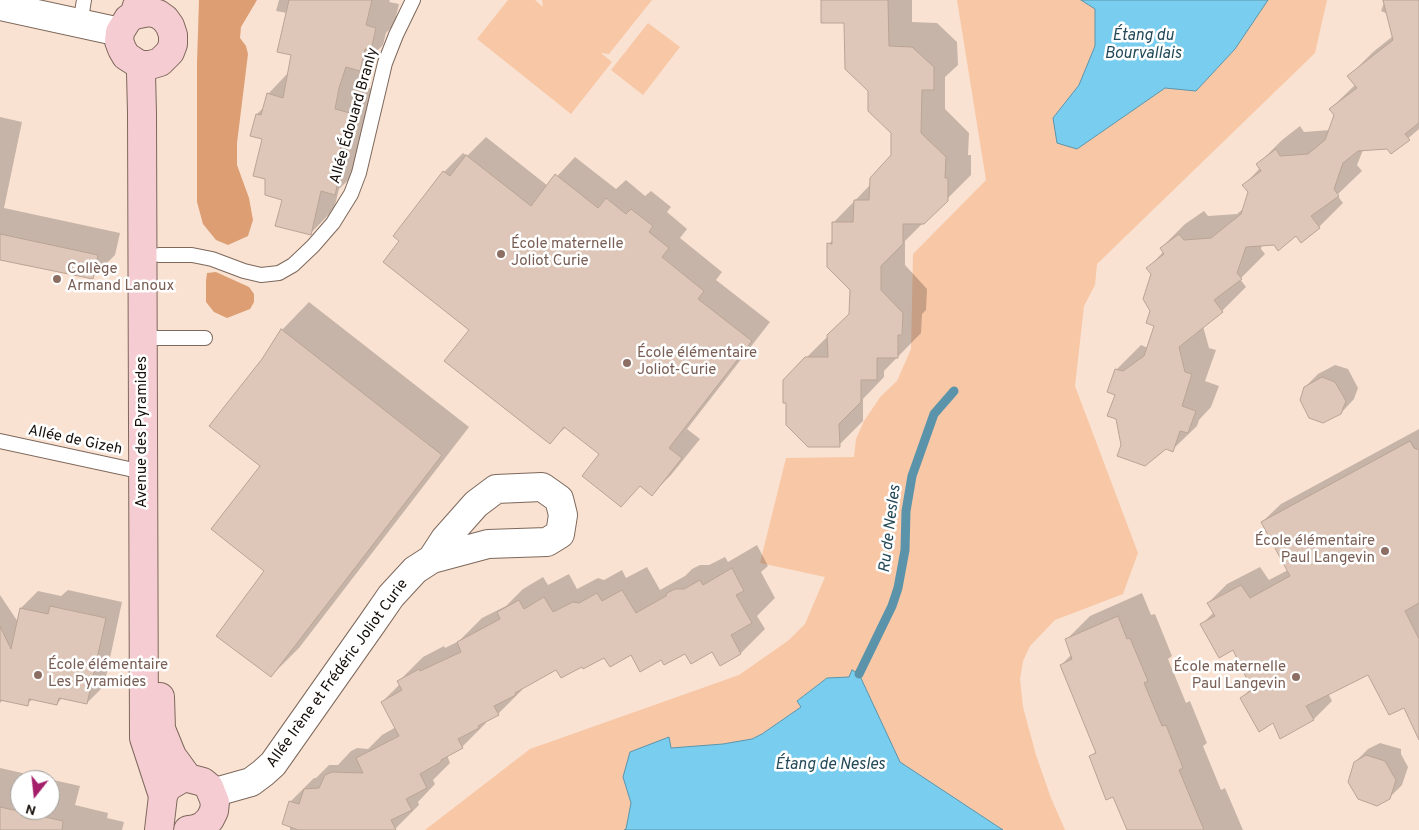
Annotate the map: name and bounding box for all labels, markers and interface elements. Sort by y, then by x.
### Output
water label: Étang du Bourvallais [1104,27,1182,65]
street label: Allée Édouard Branly [327,46,383,186]
place label: École maternelle Joliot Curie [511,236,624,271]
marker: École maternelle Joliot Curie [495,248,507,260]
place label: Collège Armand Lanoux [67,261,174,296]
marker: Collège Armand Lanoux [51,273,63,285]
place label: École élémentaire Joliot-Curie [637,345,757,380]
street label: Avenue des Pyramides [134,356,152,508]
marker: École élémentaire Joliot-Curie [621,357,633,369]
street label: Allée de Gizeh [26,422,124,460]
water label: Ru de Nesles [876,484,906,574]
place label: École élémentaire Paul Langevin [1255,533,1375,568]
marker: École élémentaire Paul Langevin [1379,545,1391,557]
street label: Allée Irène et Frédéric Joliot Curie [263,576,413,772]
place label: École élémentaire Les Pyramides [48,657,168,692]
place label: École maternelle Paul Langevin [1173,659,1286,694]
marker: École élémentaire Les Pyramides [32,669,44,681]
marker: École maternelle Paul Langevin [1290,671,1302,683]
water label: Étang de Nesles [775,756,885,776]
north arrow [10,770,60,820]
text: N [24,799,38,818]

